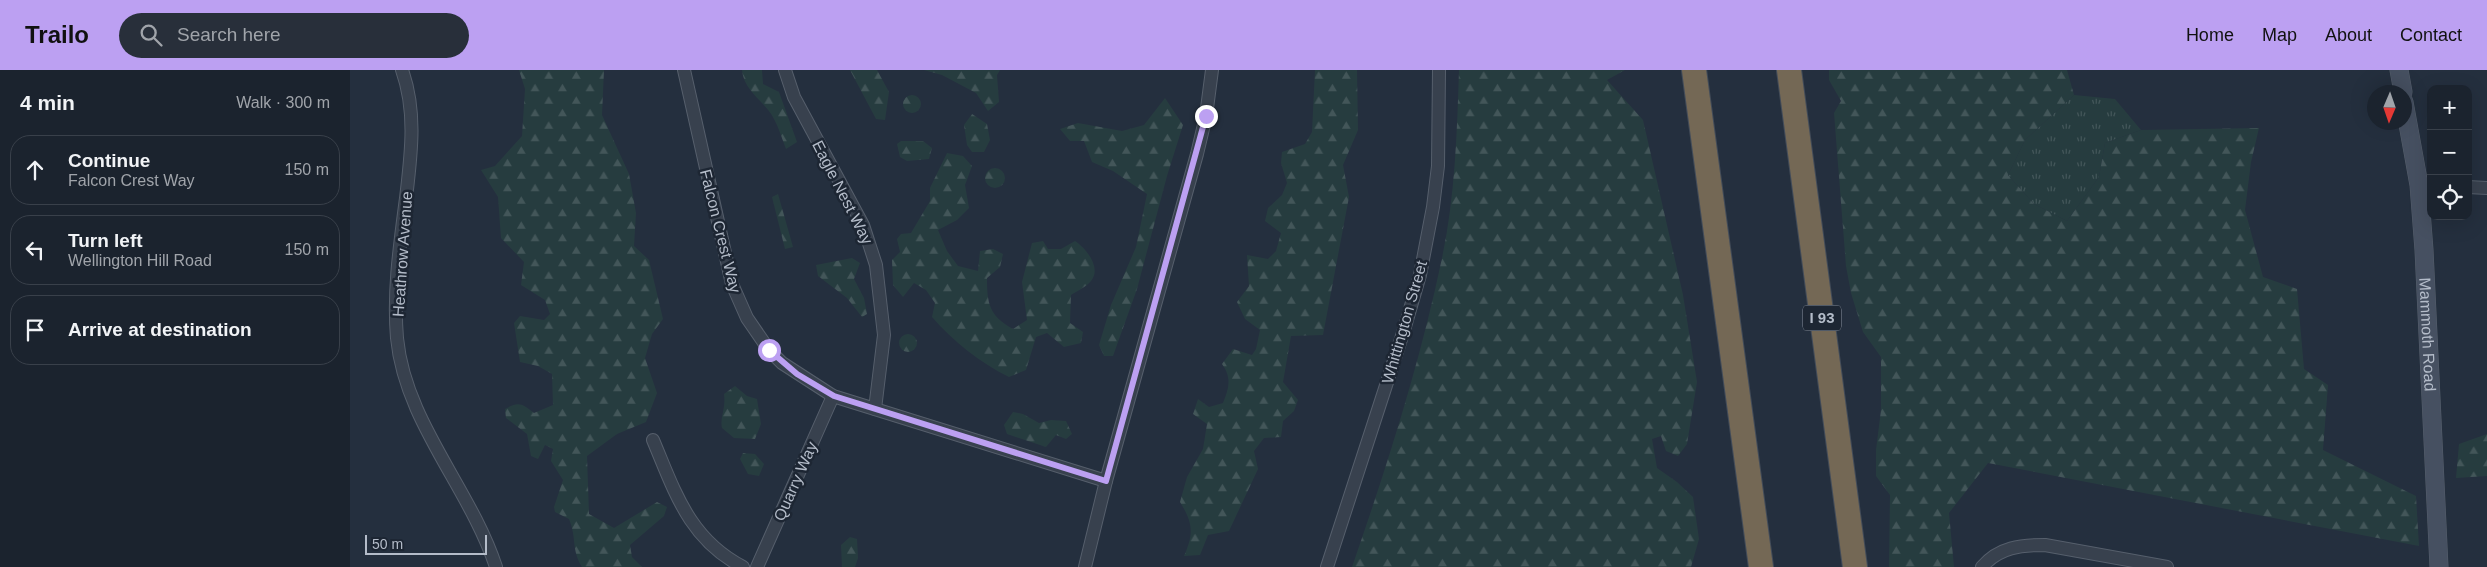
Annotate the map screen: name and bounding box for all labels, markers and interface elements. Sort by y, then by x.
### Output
search box [119,13,469,58]
text: Trailo [25,21,89,48]
icon: search [137,21,165,49]
text: Search here [177,24,281,45]
text: Home [2186,25,2234,45]
text: Map [2262,25,2297,45]
text: About [2325,25,2372,45]
text: Contact [2400,25,2462,45]
north arrow [2367,85,2412,130]
map controls [2427,85,2472,220]
button: + [2427,85,2472,130]
text: 4 min [20,91,75,114]
text: Walk · 300 m [236,94,330,111]
route end [1195,105,1218,128]
button: − [2427,130,2472,175]
street label: Eagle Nest Way [809,138,876,247]
text: Continue [68,150,150,171]
icon: ahead [21,156,49,184]
text: 150 m [285,161,329,178]
street label: Falcon Crest Way [697,168,744,295]
text: Falcon Crest Way [68,172,195,189]
button: locate [2427,175,2472,220]
street label: Heathrow Avenue [390,190,415,317]
text: Turn left [68,230,143,251]
icon: left [21,236,49,264]
text: 150 m [285,241,329,258]
text: Wellington Hill Road [68,252,212,269]
street label: Whittington Street [1379,258,1430,386]
street label: Mammoth Road [2416,277,2439,392]
road number: I 93 [1803,306,1841,330]
icon: arrive [21,316,49,344]
text: Arrive at destination [68,319,252,340]
route start [758,339,781,362]
street label: Quarry Way [770,439,820,523]
scale bar [365,532,488,555]
text: 50 m [372,536,403,552]

